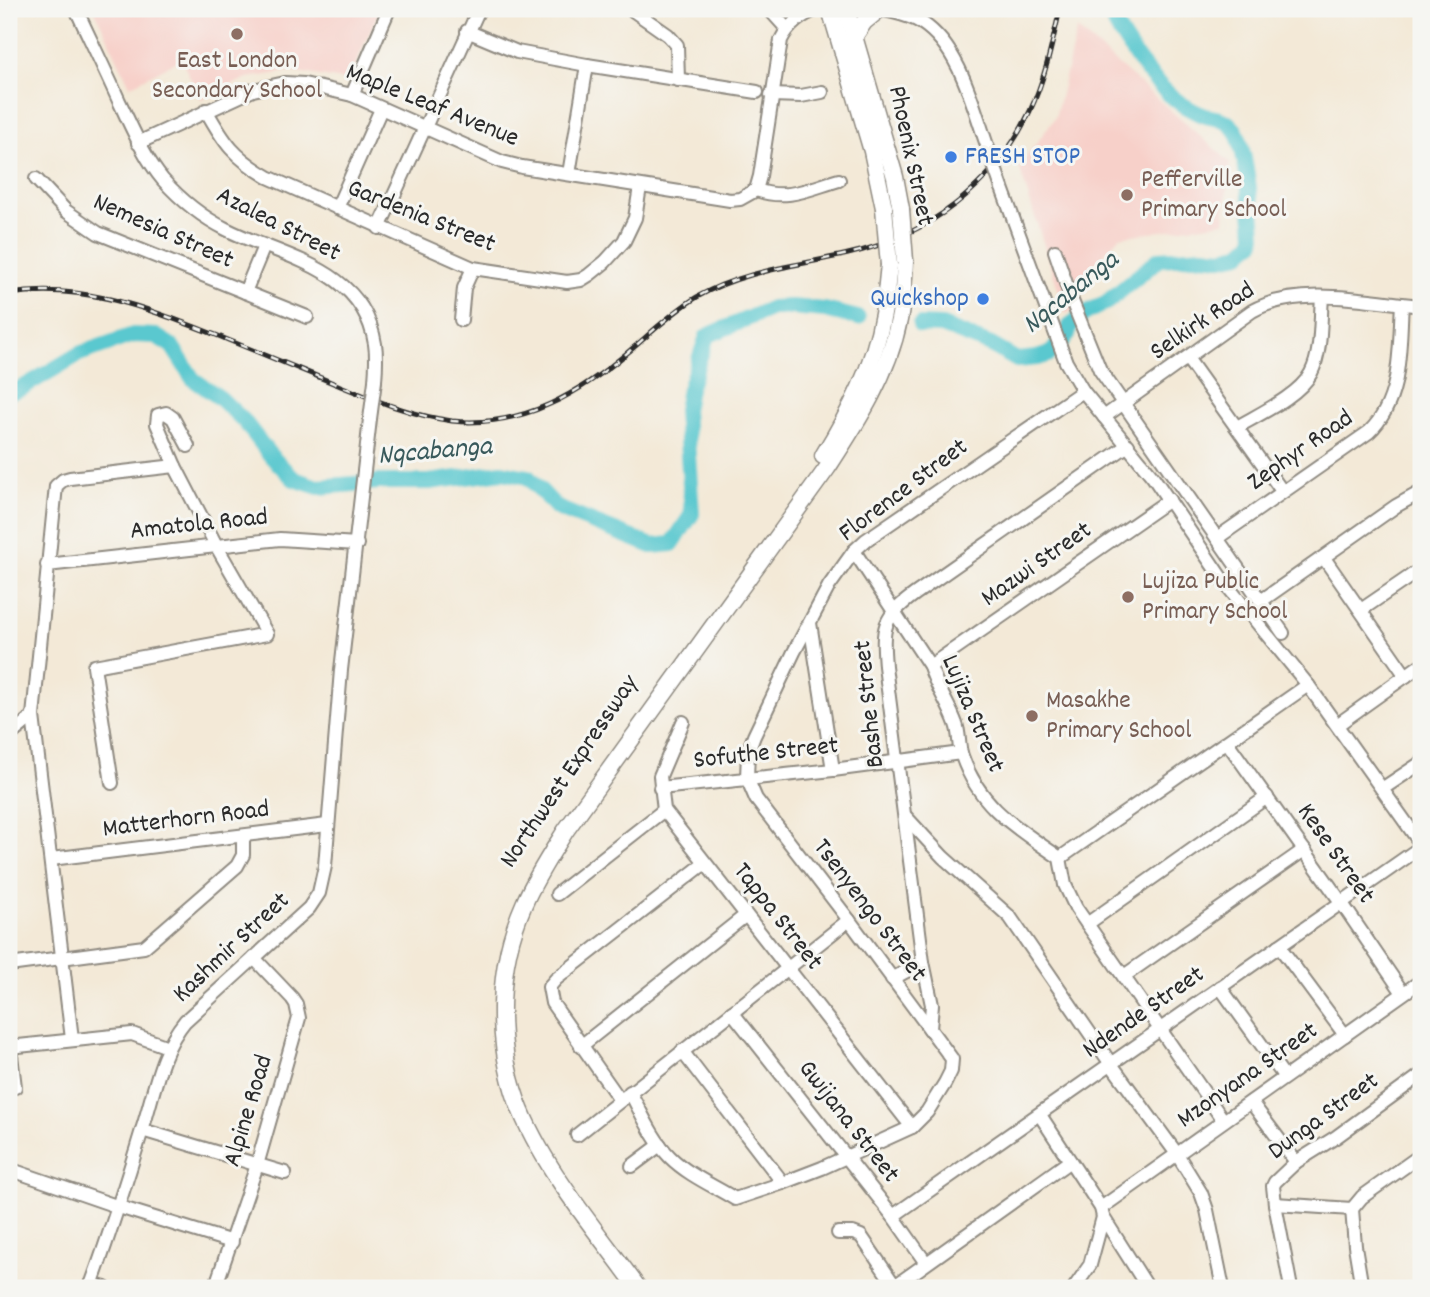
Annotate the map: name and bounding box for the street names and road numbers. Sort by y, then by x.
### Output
street label: Maple Leaf Avenue [340,54,524,158]
street label: Phoenix Street [877,83,943,230]
street label: Gardenia Street [341,170,501,264]
street label: Azalea Street [209,178,347,272]
street label: Nemesia Street [87,184,240,280]
street label: Selkirk Road [1143,273,1263,371]
street label: Zephyr Road [1241,401,1361,501]
street label: Florence Street [832,430,977,552]
street label: Amatola Road [128,499,270,551]
street label: Mazwi Street [974,513,1100,617]
street label: Bashe Street [845,638,895,770]
street label: Lujiza Street [931,649,1014,779]
street label: Northwest Expressway [491,668,649,876]
street label: Sofuthe Street [692,728,841,780]
street label: Matterhorn Road [101,791,271,849]
street label: Kese Street [1287,796,1383,912]
street label: Tsenyengo Street [803,832,935,991]
street label: Tappa Street [723,855,831,979]
street label: Kashmir Street [165,884,299,1012]
street label: Ndende Street [1076,957,1213,1069]
street label: Mzonyana Street [1170,1013,1326,1138]
street label: Alpine Road [214,1051,284,1171]
street label: Gwijana Street [788,1053,908,1192]
street label: Dunga Street [1261,1064,1388,1170]

